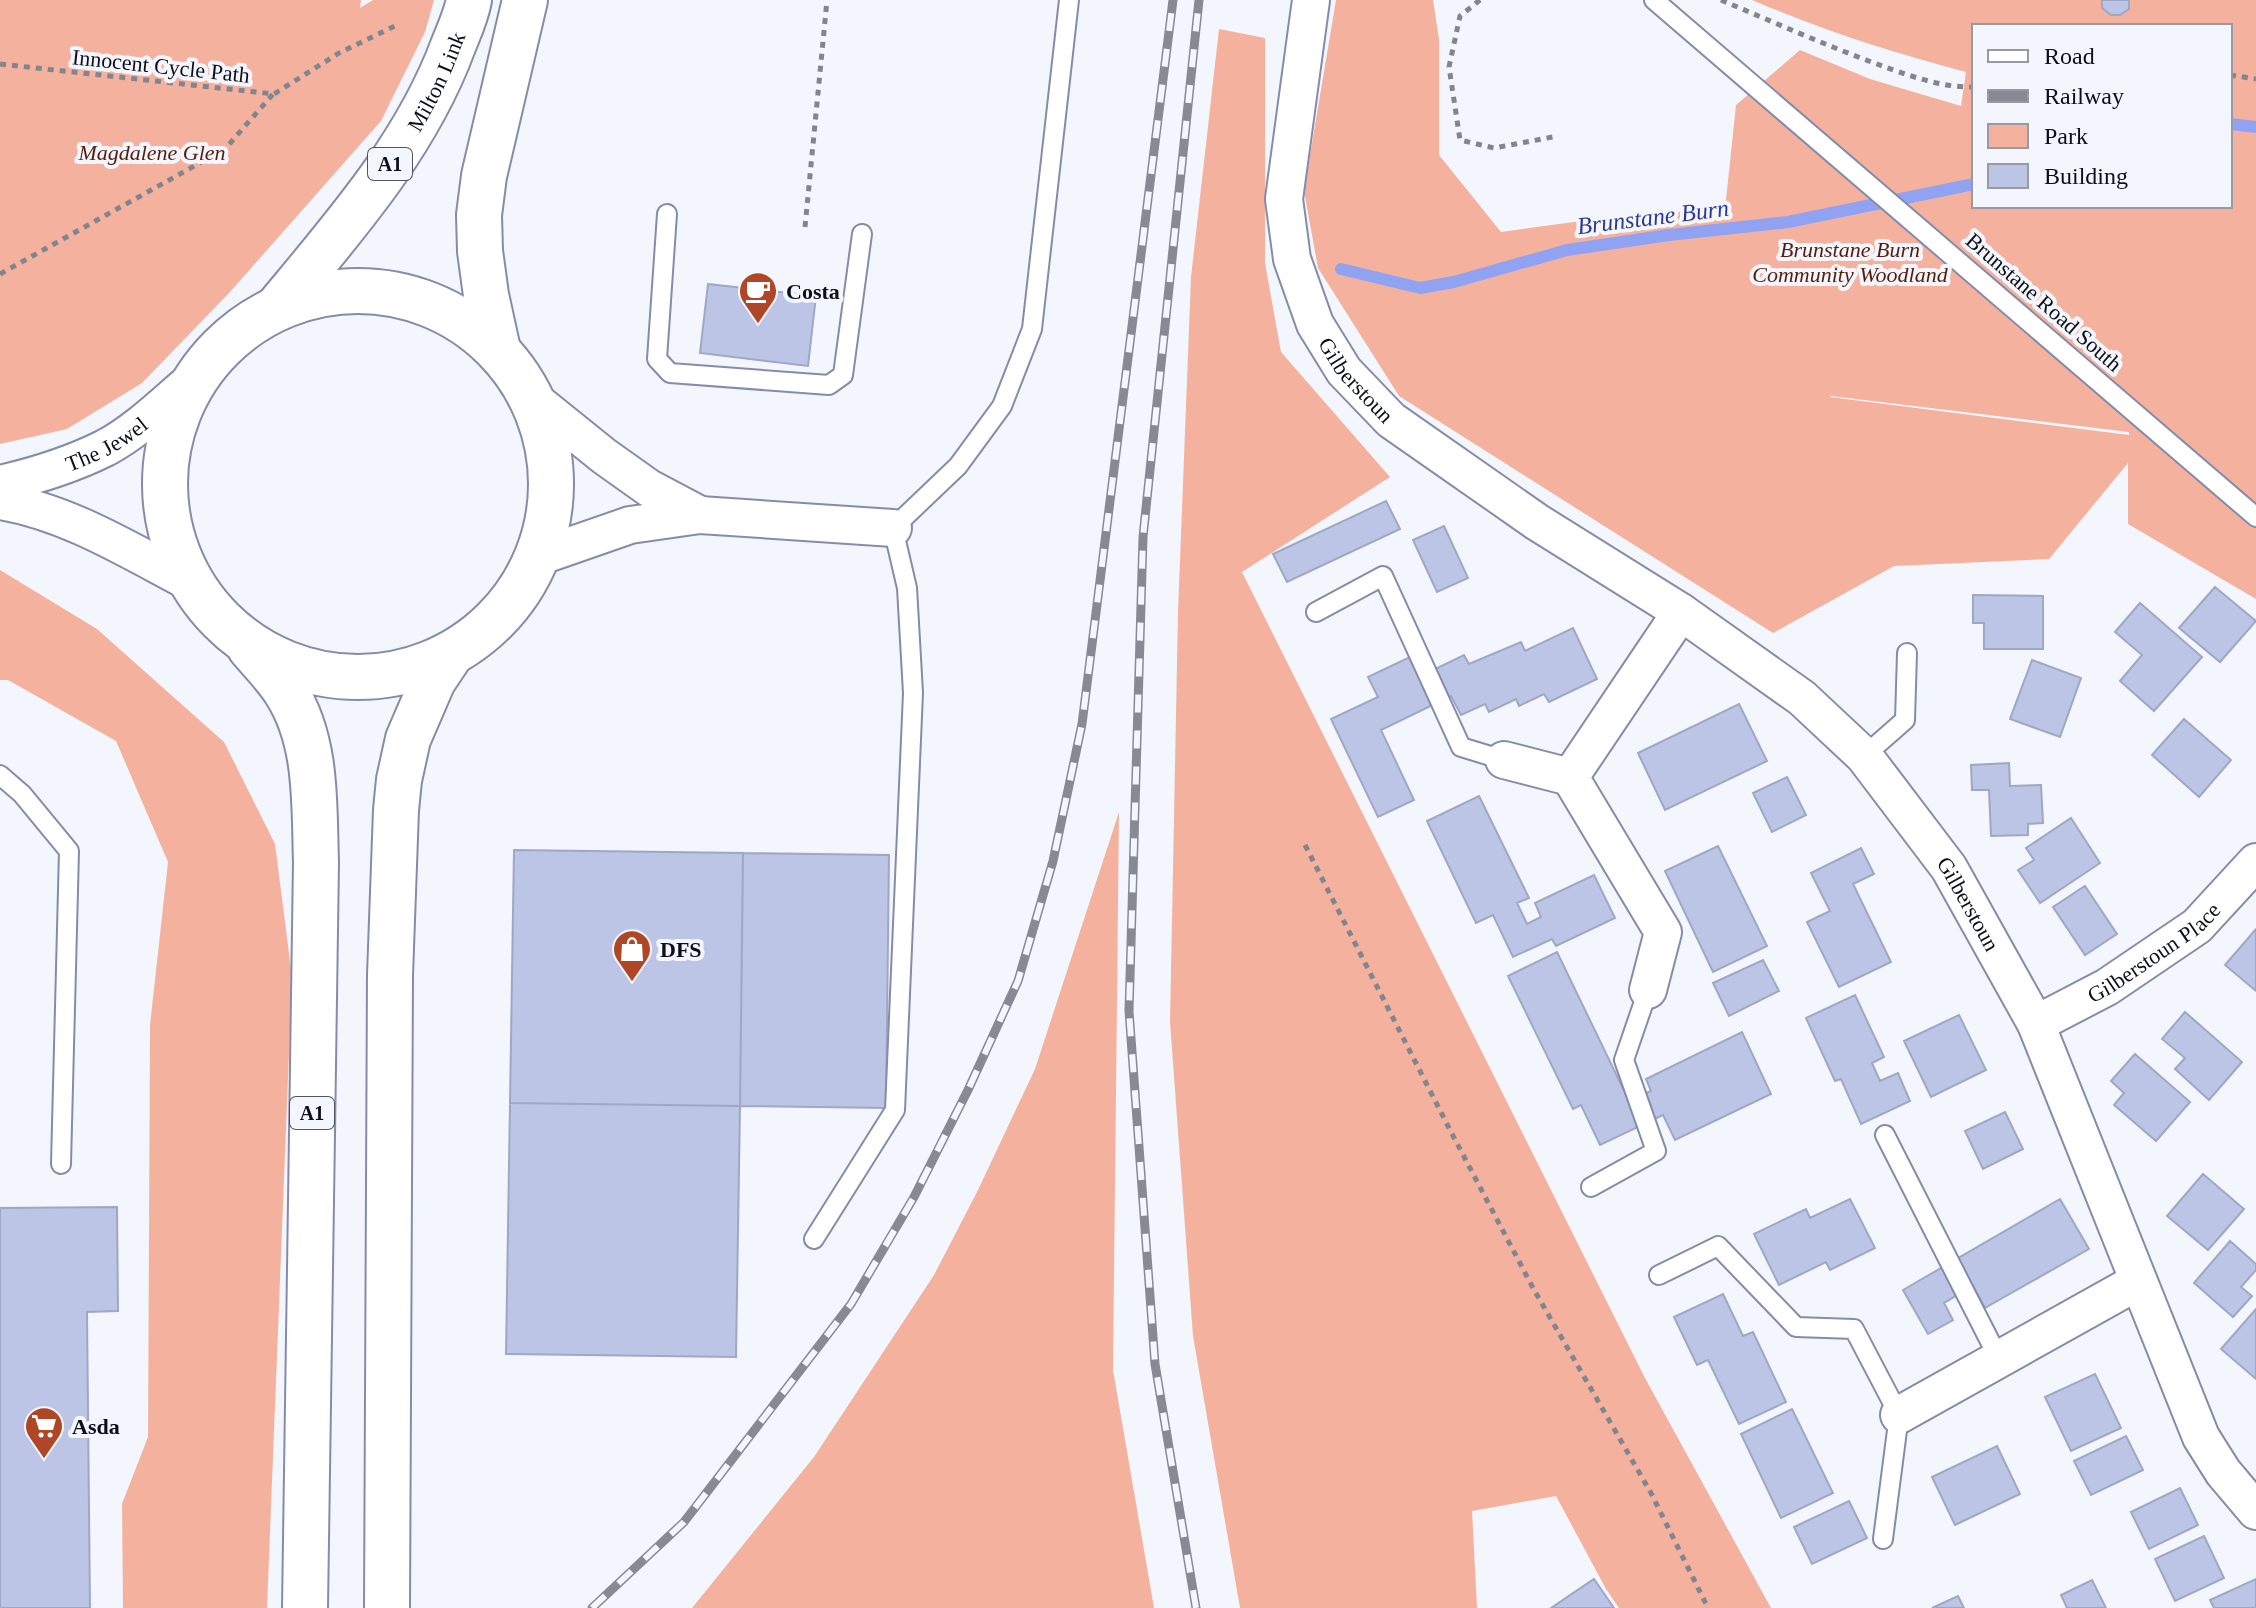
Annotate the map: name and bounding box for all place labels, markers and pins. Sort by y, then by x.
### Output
cafe icon: Costa [737,270,779,325]
place label: Costa [786,279,840,304]
shop icon: DFS [611,928,653,983]
place label: DFS [660,937,702,962]
supermarket icon: Asda [23,1405,65,1460]
place label: Asda [72,1414,120,1439]

